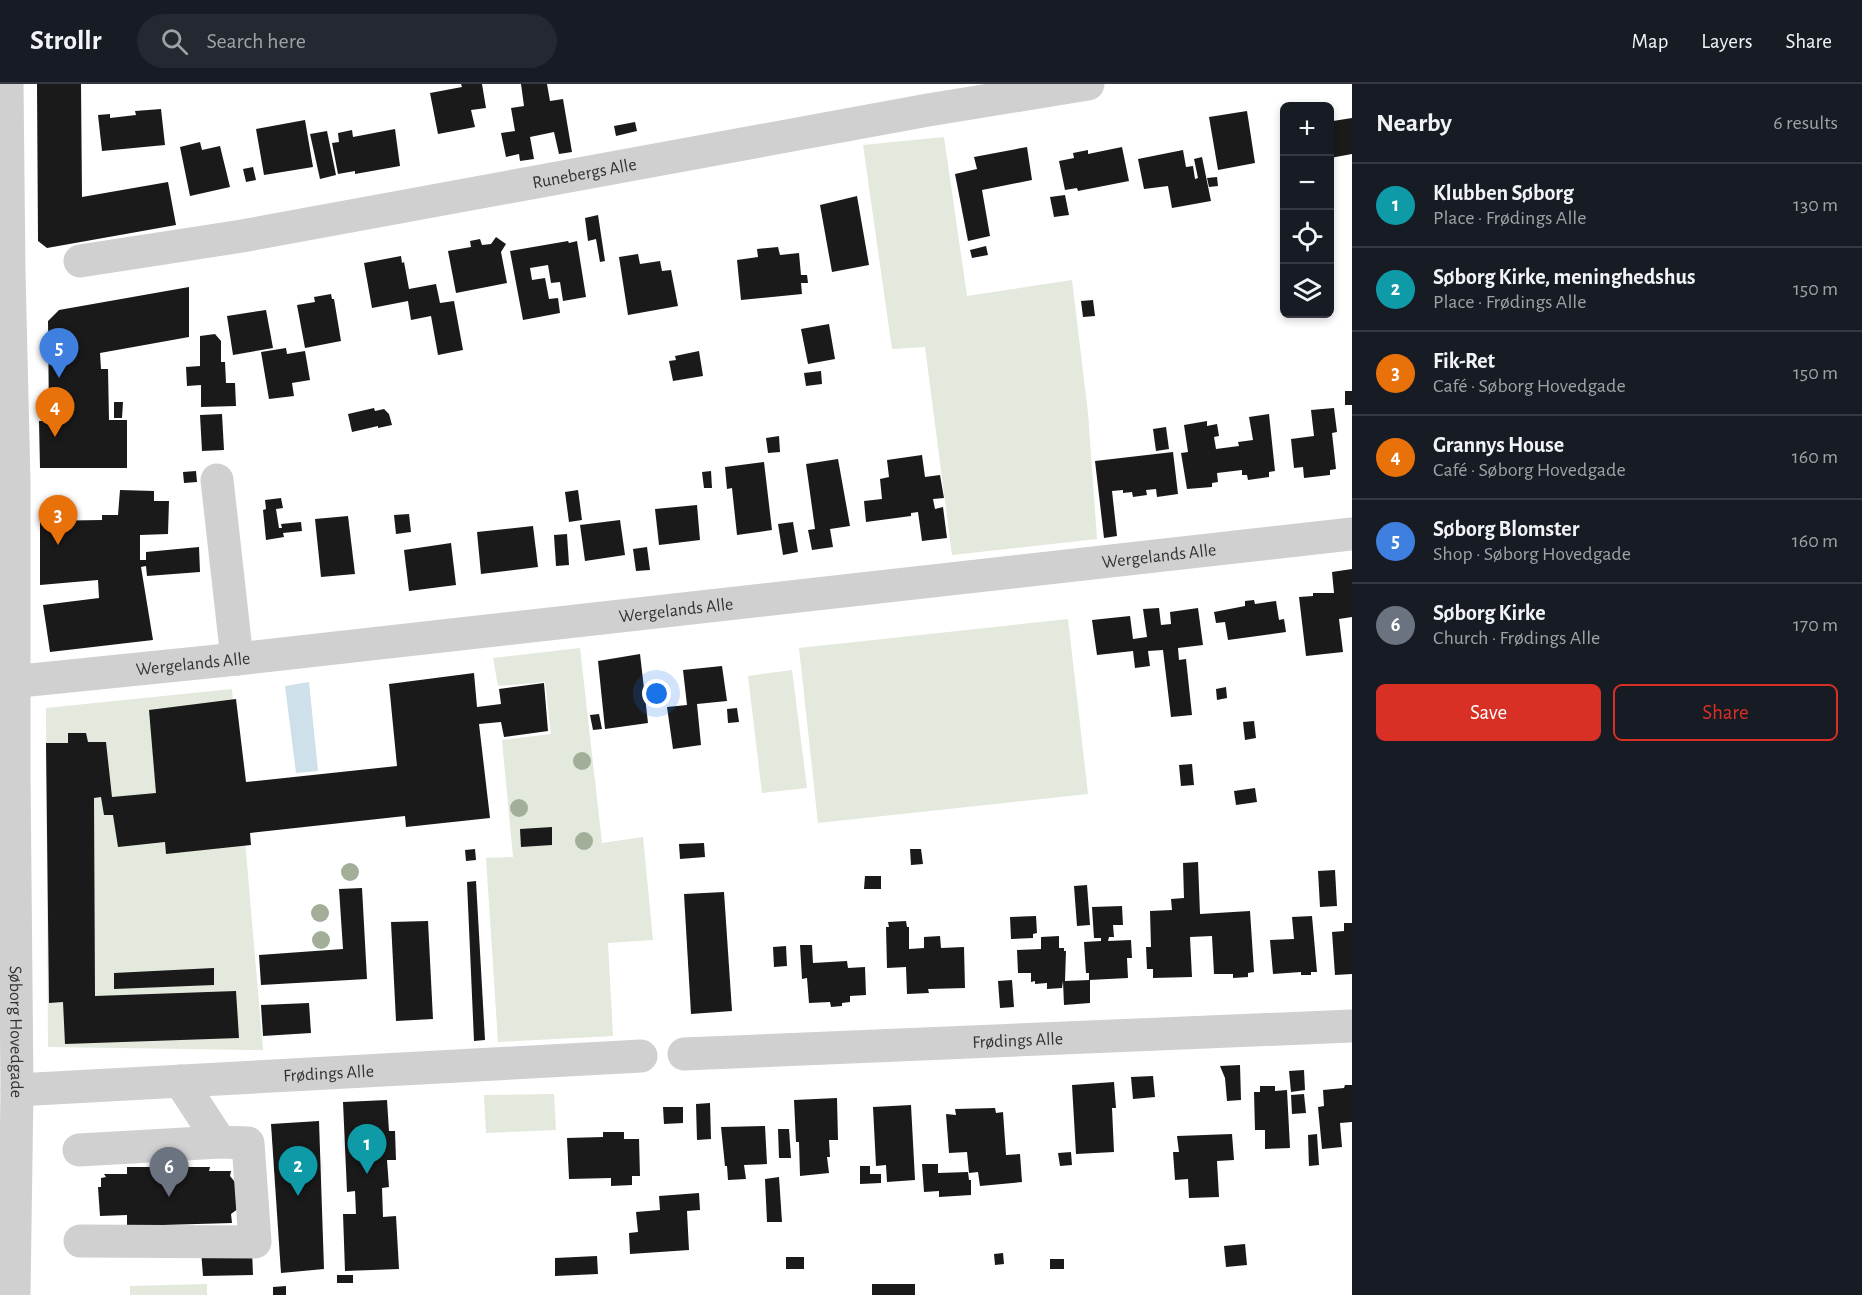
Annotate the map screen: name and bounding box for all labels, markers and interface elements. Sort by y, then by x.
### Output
search box [137,14,557,68]
icon: search [158,25,191,58]
text: Strollr [30,27,101,55]
text: Search here [206,30,306,52]
text: Map [1632,31,1668,52]
text: Layers [1701,31,1752,52]
text: Share [1785,31,1832,52]
map controls [1280,102,1334,318]
button: + [1280,102,1334,156]
text: Nearby [1376,110,1452,136]
text: 6 results [1773,113,1838,133]
street label: Runebergs Alle [531,156,638,193]
button: − [1280,156,1334,210]
text: Klubben Søborg [1433,182,1574,204]
text: 1 [1392,195,1399,215]
text: 130 m [1793,195,1838,215]
text: Place · Frødings Alle [1433,208,1586,228]
button: locate [1280,210,1334,264]
button: layers [1280,264,1334,318]
text: Søborg Kirke, meninghedshus [1433,266,1695,288]
text: 2 [1391,279,1400,299]
text: 150 m [1793,279,1838,299]
text: Place · Frødings Alle [1433,292,1586,312]
pin: 5 [40,328,78,378]
text: Fik-Ret [1433,350,1495,372]
text: 3 [1391,363,1400,383]
text: 150 m [1793,363,1838,383]
text: Café · Søborg Hovedgade [1433,376,1626,396]
pin: 4 [36,388,74,437]
text: Grannys House [1433,434,1564,456]
text: 4 [1390,447,1401,467]
text: 160 m [1792,447,1838,467]
text: Café · Søborg Hovedgade [1433,460,1626,480]
pin: 3 [38,496,78,545]
text: Søborg Blomster [1433,518,1579,540]
text: 5 [1391,531,1400,551]
text: 160 m [1792,531,1838,551]
street label: Wergelands Alle [1101,541,1217,572]
text: Shop · Søborg Hovedgade [1433,544,1631,564]
street label: Wergelands Alle [618,595,734,626]
text: Søborg Kirke [1433,602,1546,624]
text: 6 [1391,615,1400,635]
text: 170 m [1793,615,1838,635]
text: Church · Frødings Alle [1433,628,1600,648]
street label: Wergelands Alle [135,650,251,679]
your location [642,679,671,708]
button: Save [1376,684,1601,741]
button: Share [1613,684,1838,741]
street label: Søborg Hovedgade [6,966,25,1098]
street label: Frødings Alle [972,1030,1064,1052]
street label: Frødings Alle [283,1063,374,1085]
pin: 1 [348,1124,386,1174]
pin: 2 [278,1146,318,1196]
pin: 6 [150,1148,188,1197]

